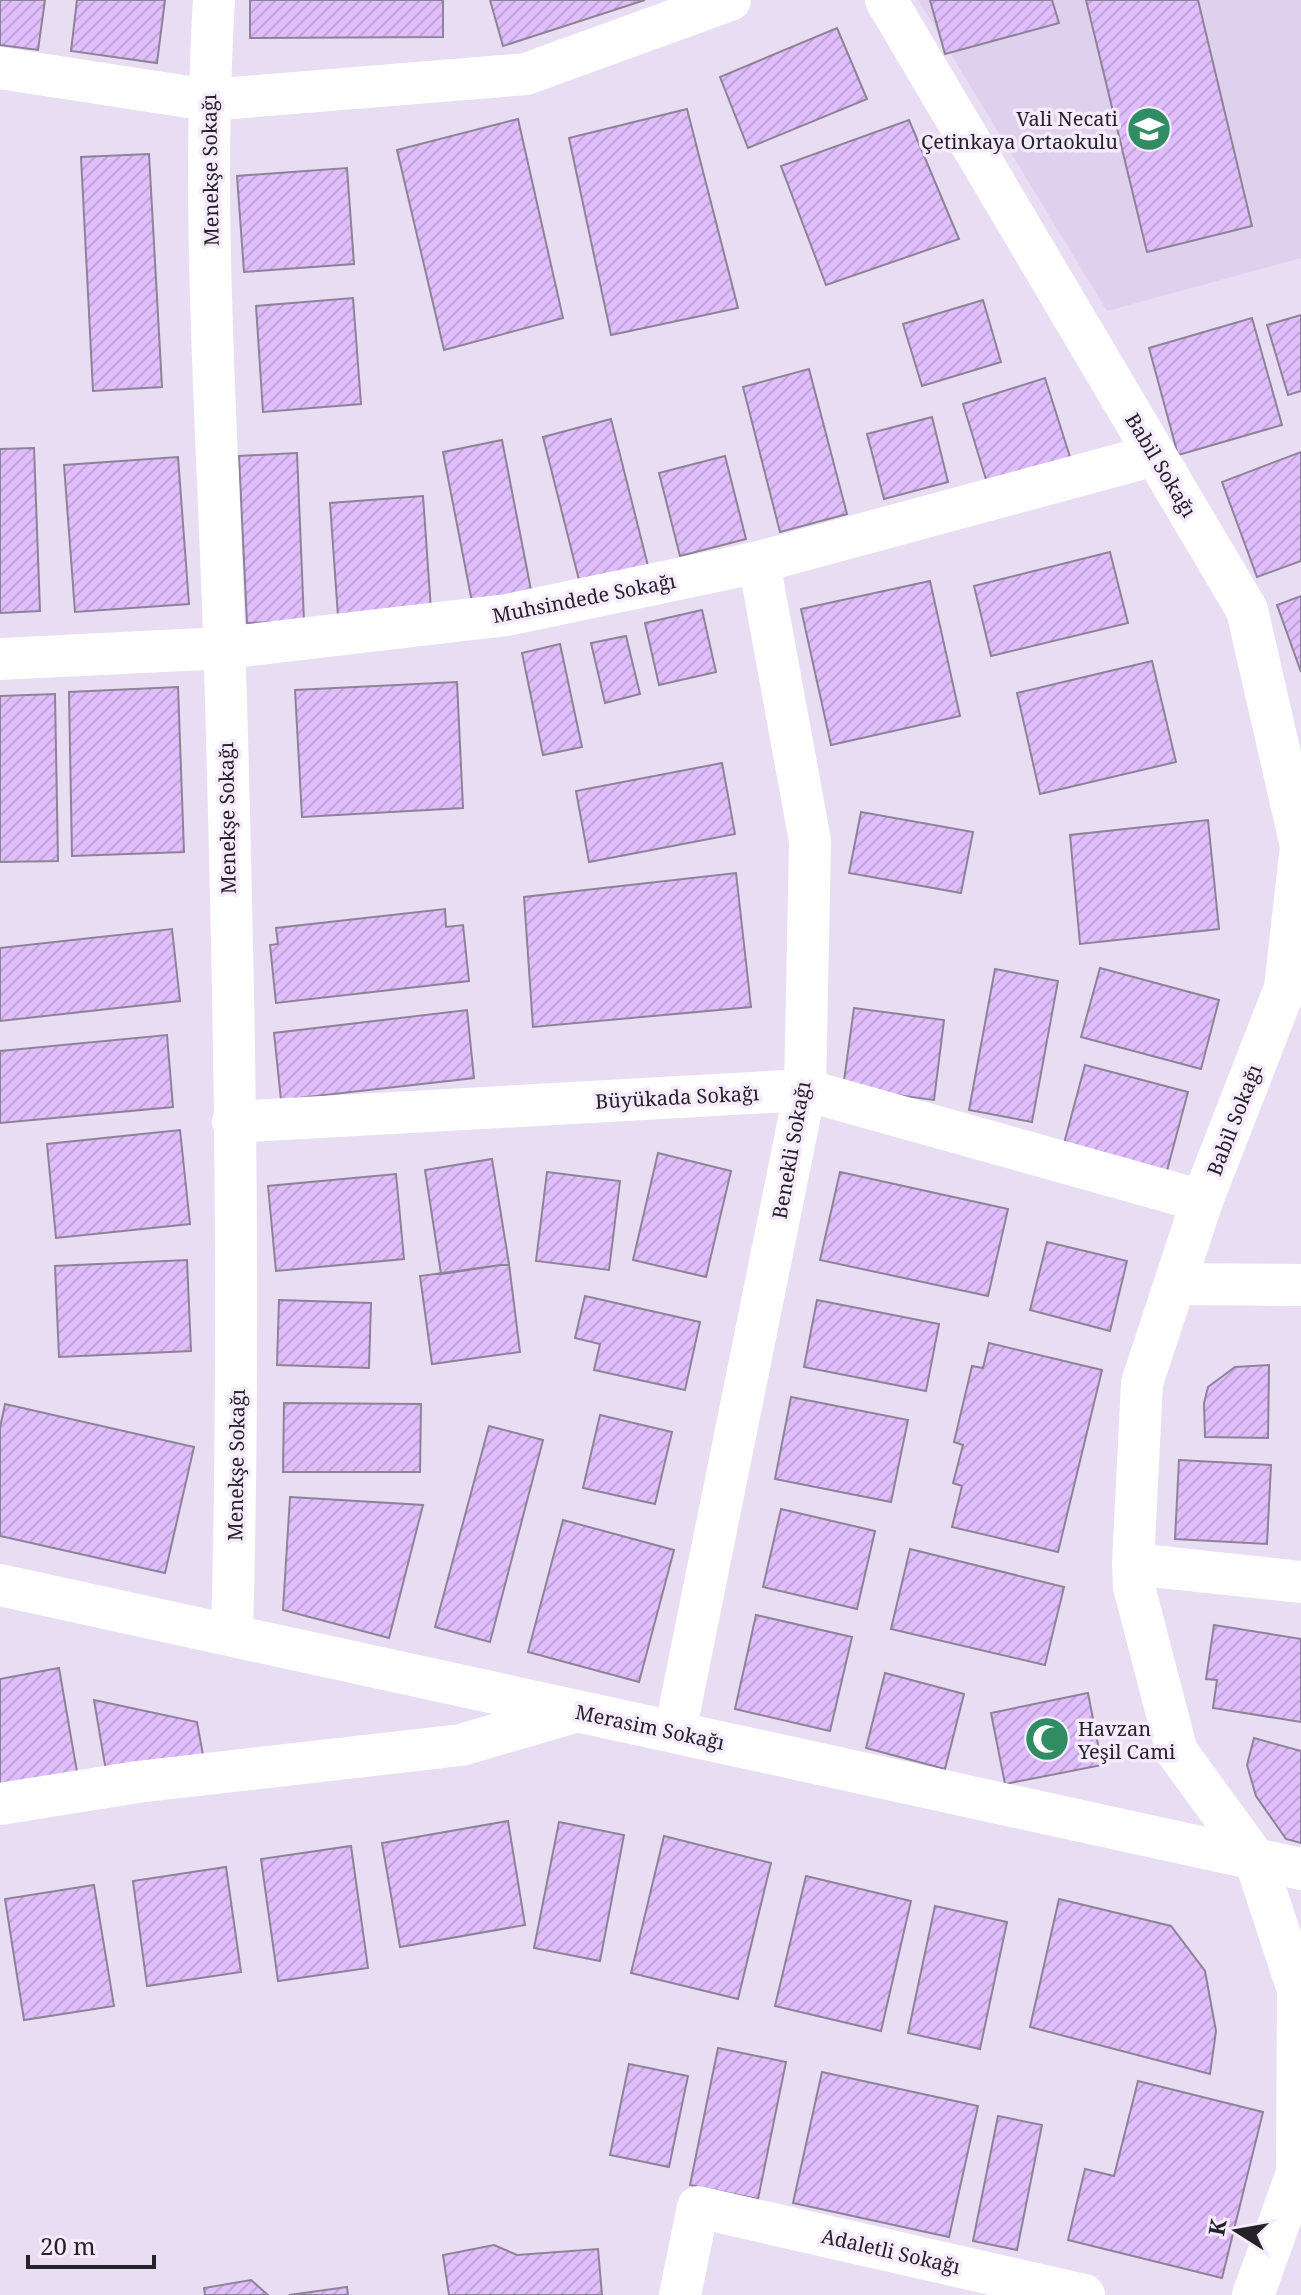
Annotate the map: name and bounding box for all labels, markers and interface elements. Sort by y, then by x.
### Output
street label: Menekşe Sokağı [195,93,225,246]
place label: Vali Necati Çetinkaya Ortaokulu [921,105,1119,155]
school or university icon: Vali Necati Çetinkaya Ortaokulu [1125,105,1173,153]
street label: Babil Sokağı [1119,408,1203,523]
street label: Muhsindede Sokağı [490,567,679,629]
street label: Menekşe Sokağı [212,741,242,894]
street label: Babil Sokağı [1200,1060,1268,1179]
street label: Benekli Sokağı [766,1078,817,1221]
street label: Büyükada Sokağı [594,1079,760,1115]
street label: Menekşe Sokağı [221,1388,251,1541]
street label: Merasim Sokağı [573,1698,728,1756]
mosque icon: Havzan Yeşil Cami [1023,1715,1071,1763]
place label: Havzan Yeşil Cami [1077,1715,1176,1765]
north arrow [1197,2191,1277,2271]
text: K [1200,2215,1233,2238]
scale bar [28,2219,154,2269]
street label: Adaletli Sokağı [819,2222,964,2280]
text: 20 m [40,2229,96,2262]

